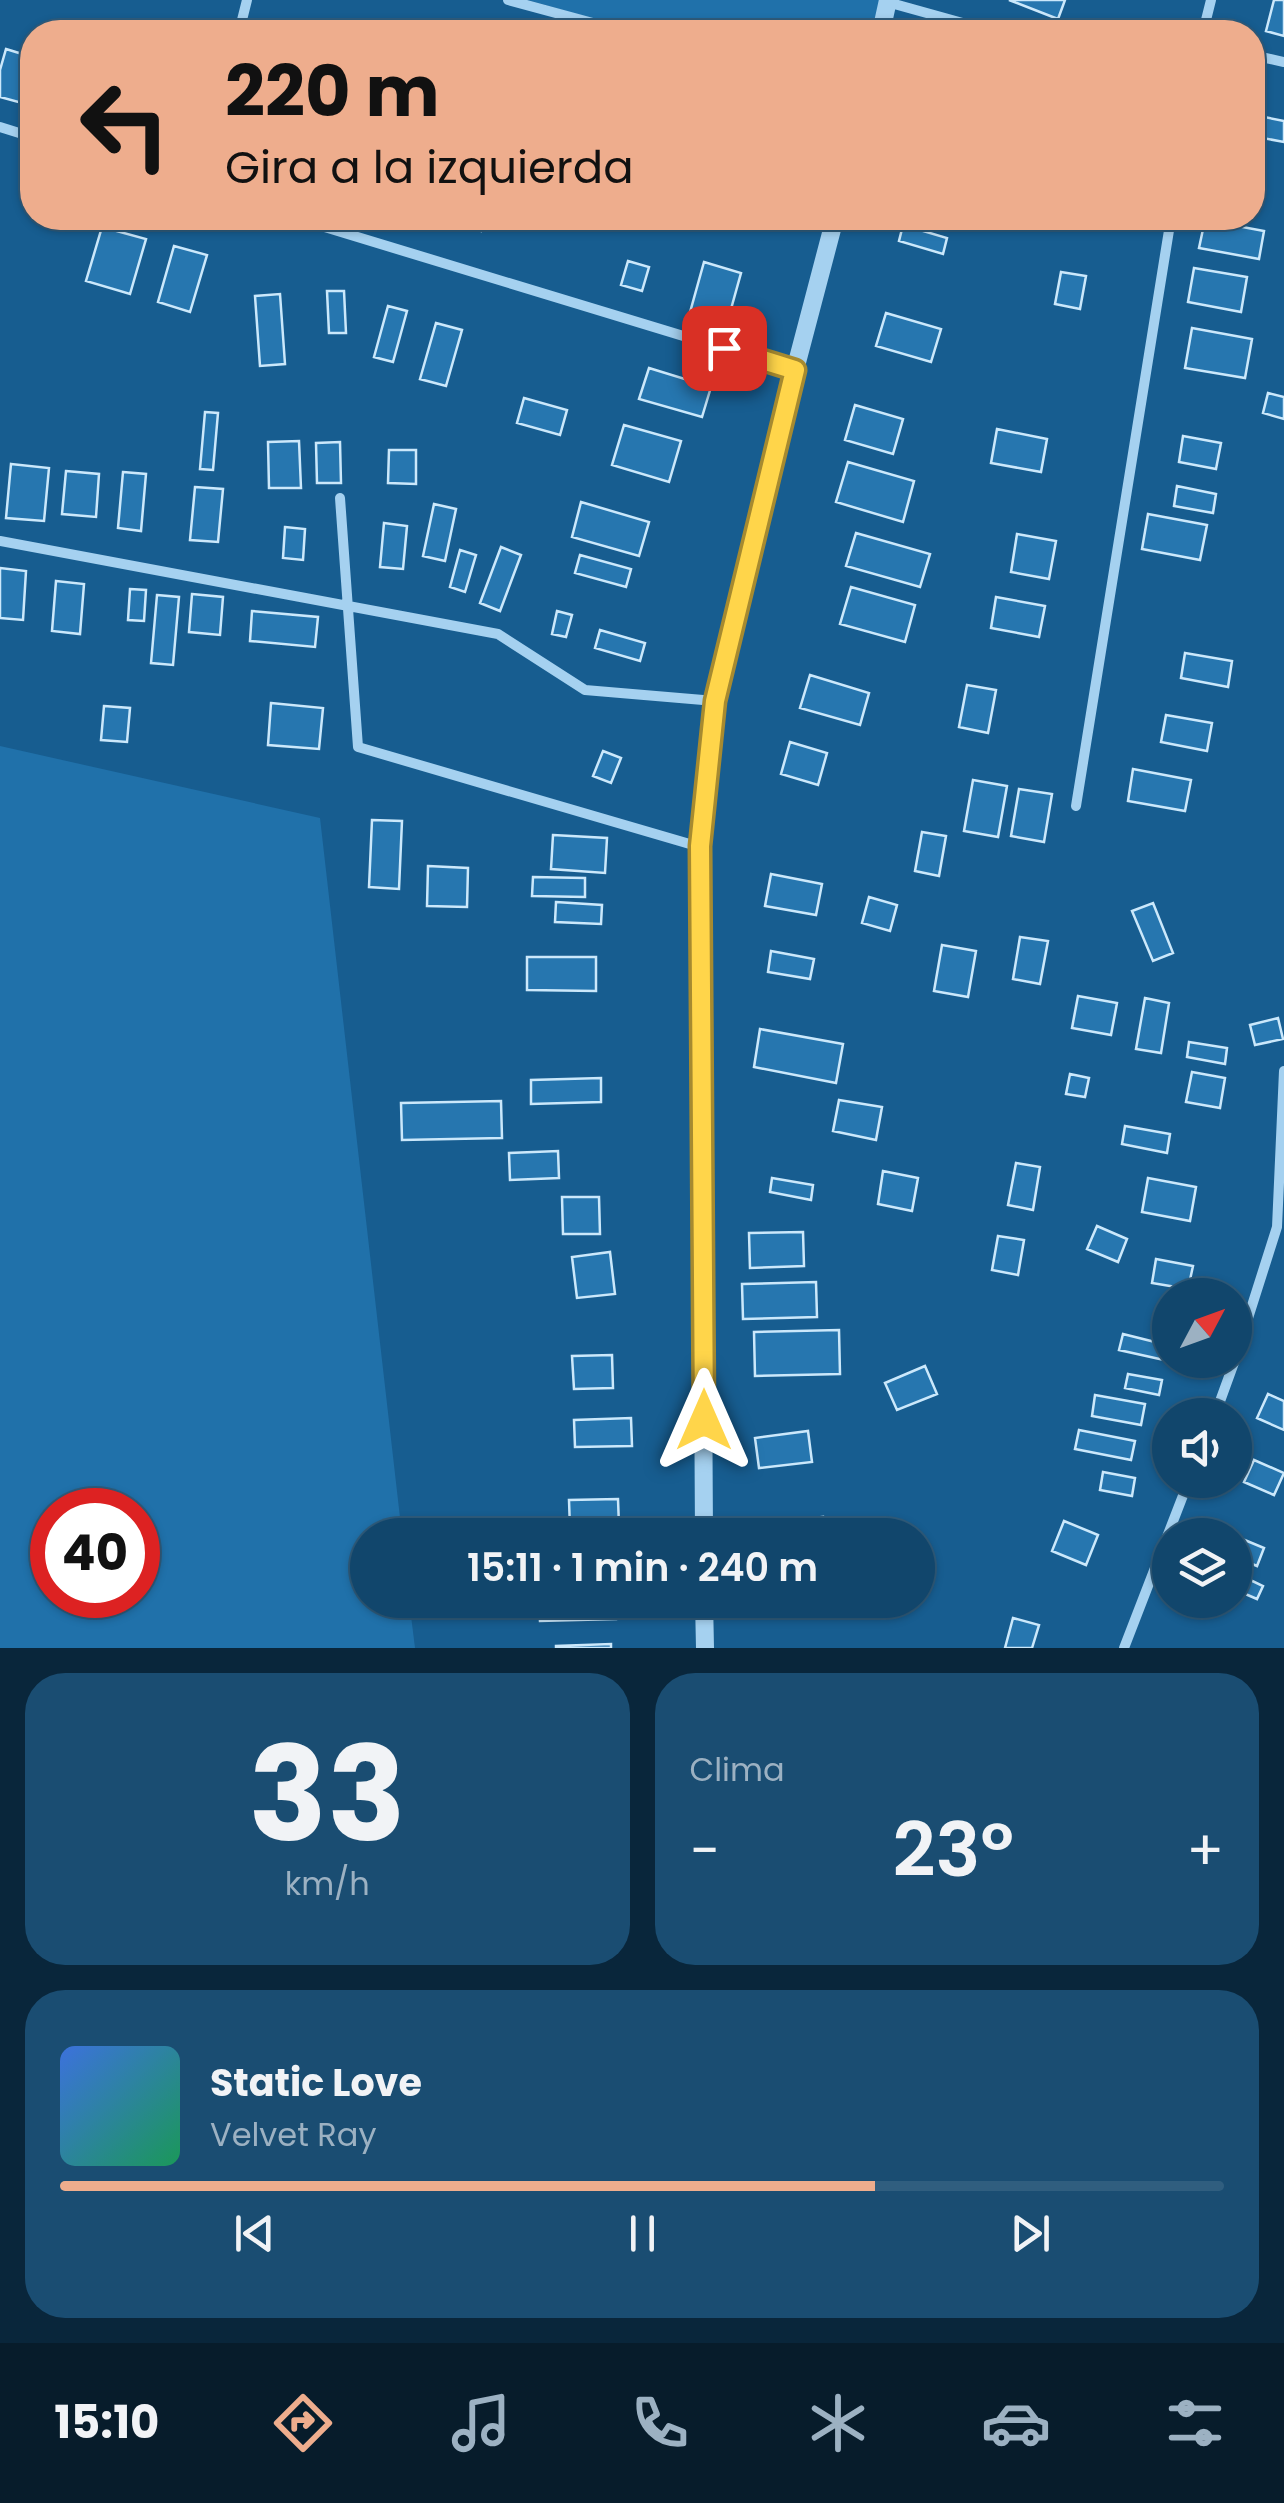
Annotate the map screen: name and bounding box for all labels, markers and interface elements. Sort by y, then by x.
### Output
text: 220 m [225,42,440,141]
icon: left [60,60,190,190]
text: Gira a la izquierda [225,136,634,199]
pin [682,306,767,391]
icon: arrive [697,321,752,376]
north arrow [1152,1278,1252,1378]
map controls [1152,1278,1252,1618]
position arrow [652,1368,756,1472]
button: sound [1152,1398,1252,1498]
speed limit sign: 40 [30,1488,160,1618]
button: layers [1152,1518,1252,1618]
text: 15:11 · 1 min · 240 m [467,1541,818,1594]
text: 33 [249,1703,406,1886]
text: Clima [690,1747,785,1792]
text: 23° [892,1797,1014,1902]
text: − [690,1812,720,1889]
text: + [1186,1812,1224,1889]
text: km/h [285,1861,370,1906]
text: Static Love [210,2056,422,2109]
text: Velvet Ray [210,2112,376,2157]
icon: previous [227,2206,282,2261]
icon: pause [615,2206,670,2261]
icon: next [1003,2206,1058,2261]
icon: directions [268,2388,338,2458]
icon: music [446,2388,516,2458]
icon: phone [625,2388,695,2458]
icon: climate [803,2388,873,2458]
icon: car [981,2388,1051,2458]
icon: filters [1160,2388,1230,2458]
text: 15:10 [54,2391,159,2454]

